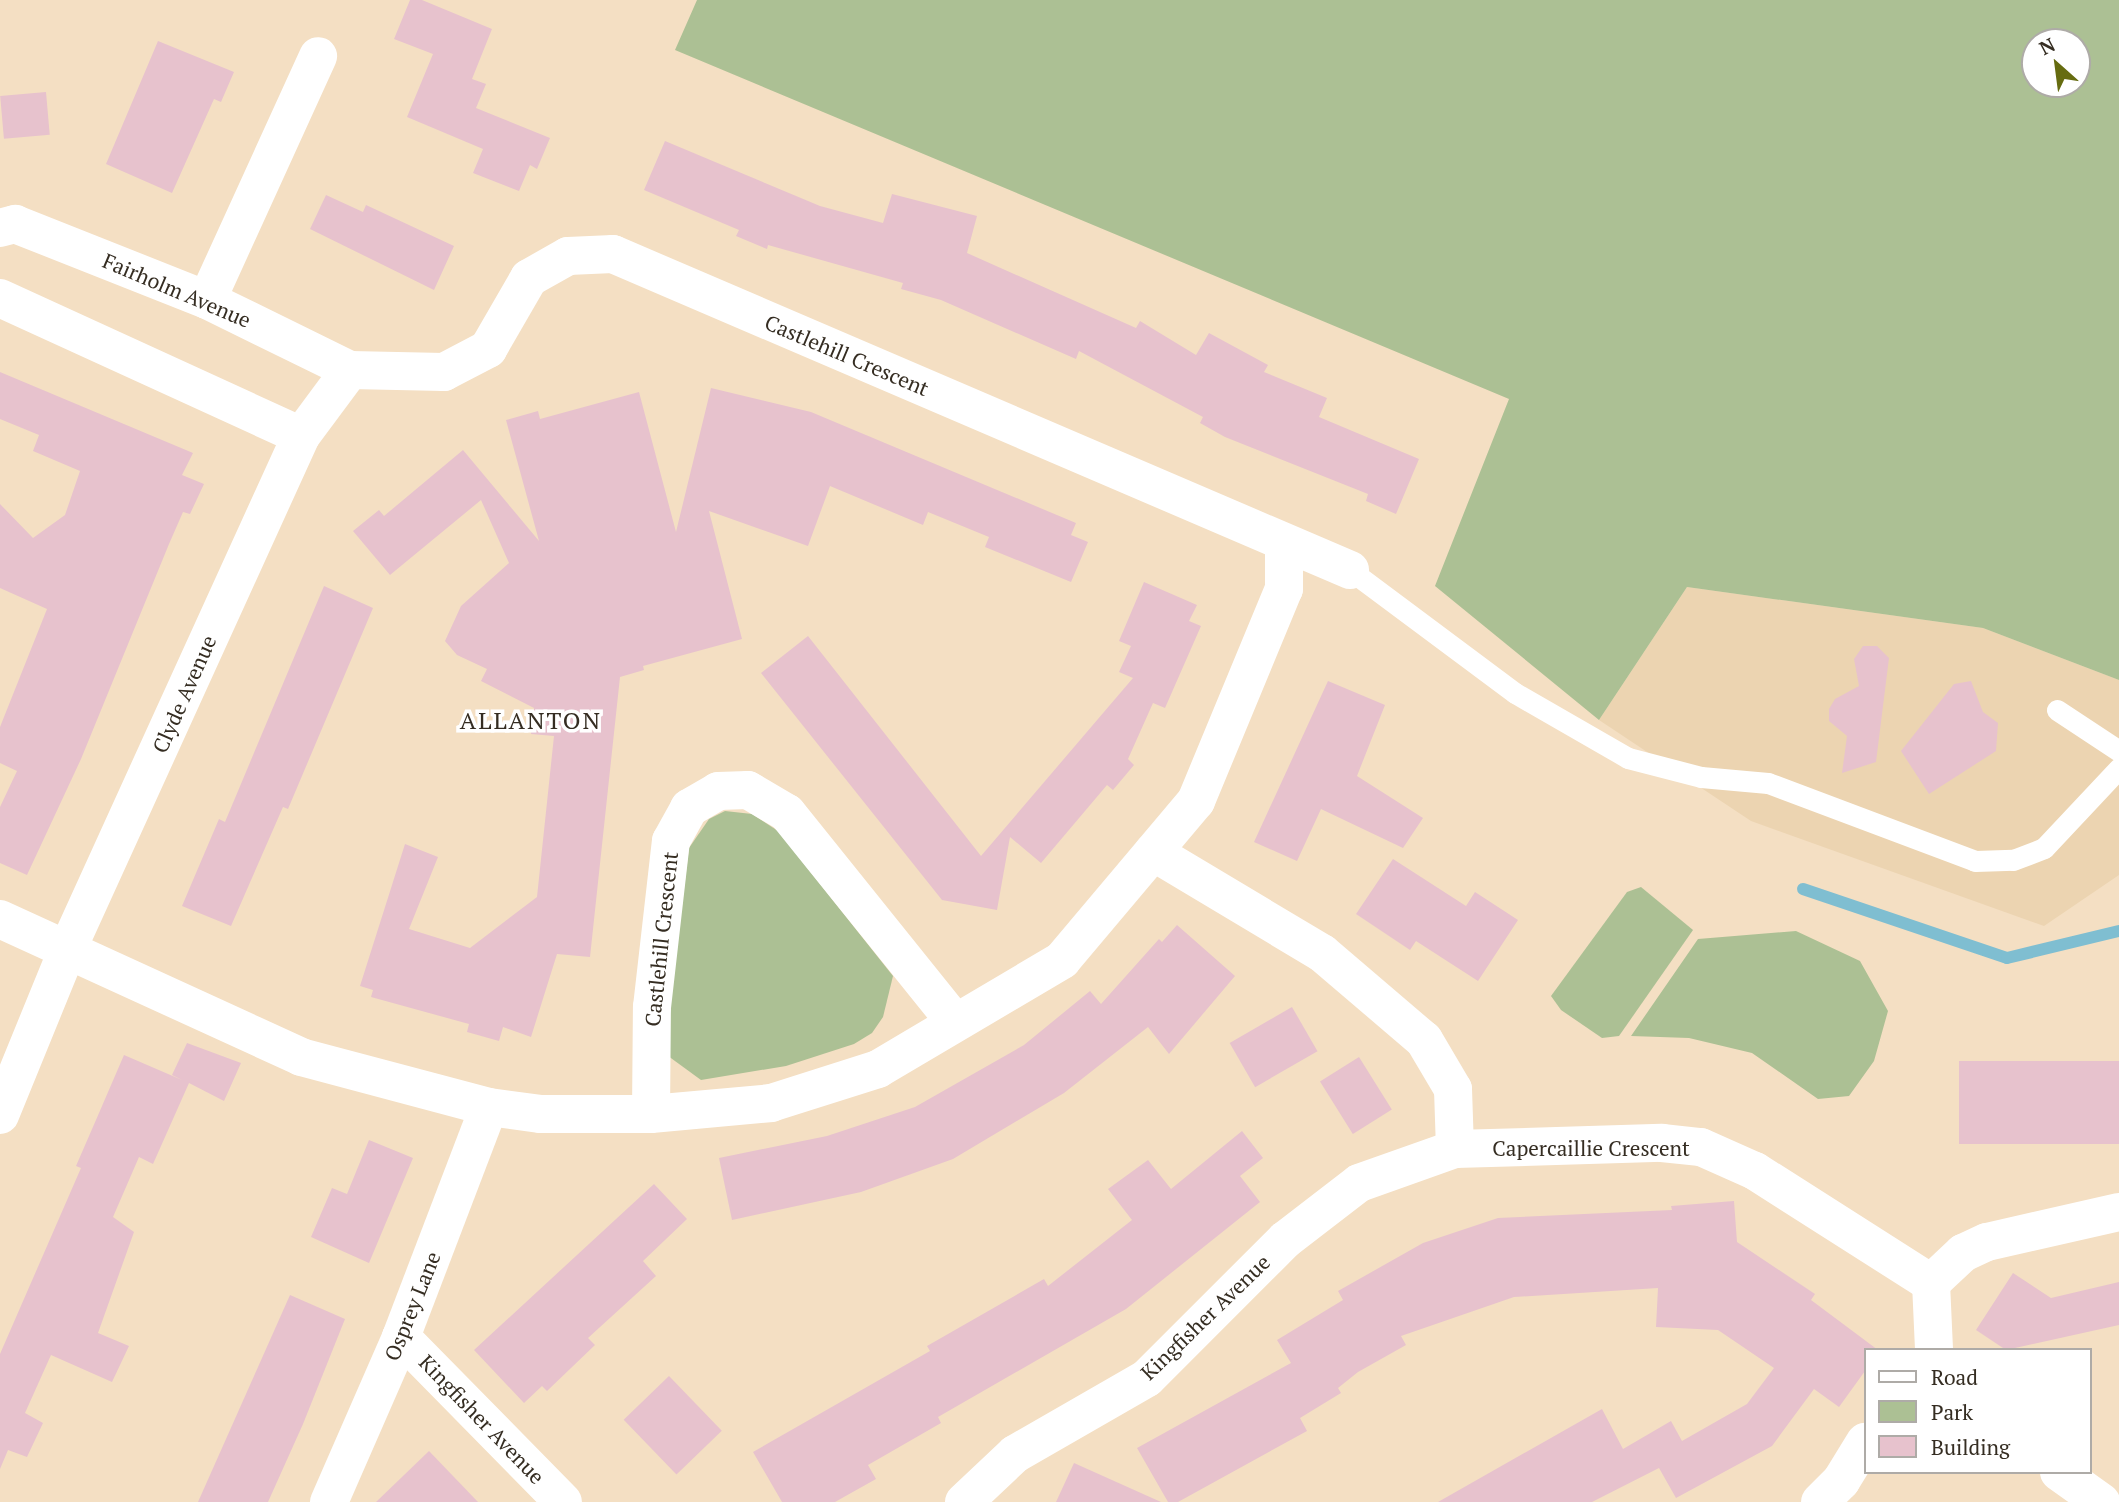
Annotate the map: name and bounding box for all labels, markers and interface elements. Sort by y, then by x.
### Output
north arrow [2021,28,2091,98]
text: N [2035,31,2059,60]
street label: Fairholm Avenue [99,247,255,333]
street label: Castlehill Crescent [761,309,933,401]
street label: Clyde Avenue [147,631,221,757]
district label: ALLANTON [461,707,601,735]
street label: Castlehill Crescent [639,850,683,1028]
street label: Capercaillie Crescent [1492,1135,1690,1161]
street label: Osprey Lane [379,1248,445,1364]
street label: Kingfisher Avenue [1135,1249,1275,1385]
legend [1864,1348,2091,1474]
street label: Kingfisher Avenue [414,1349,550,1489]
text: Road [1931,1363,1978,1391]
text: Park [1931,1398,1973,1426]
text: Building [1931,1433,2010,1461]

